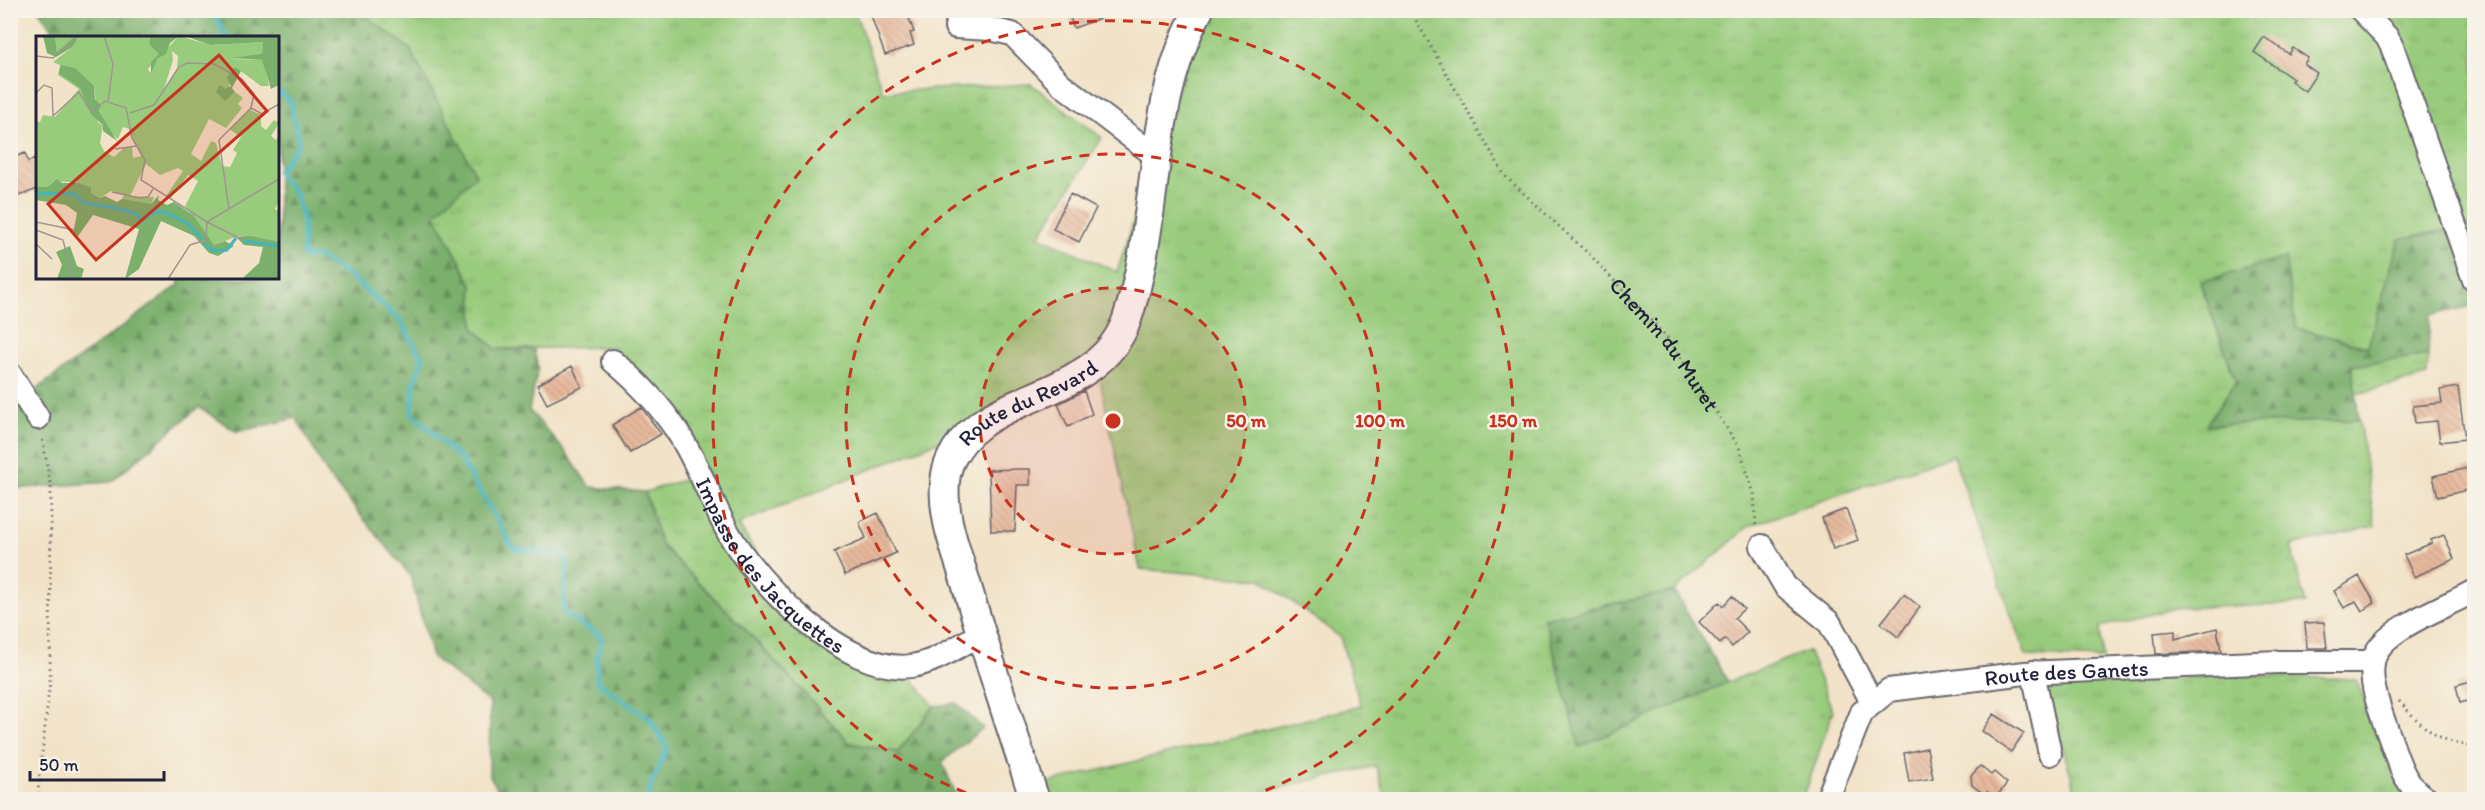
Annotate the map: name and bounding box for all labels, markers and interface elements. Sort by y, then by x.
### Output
inset map [36,36,279,279]
street label: Chemin du Muret [1604,272,1725,416]
street label: Route du Revard [952,354,1103,452]
text: 50 m [1226,410,1267,432]
text: 100 m [1355,410,1406,432]
text: 150 m [1489,410,1538,432]
centre of rings [1103,411,1123,431]
street label: Impasse des Jacquettes [690,473,850,660]
street label: Route des Ganets [1983,655,2149,692]
scale bar [30,744,164,782]
text: 50 m [39,754,79,776]

